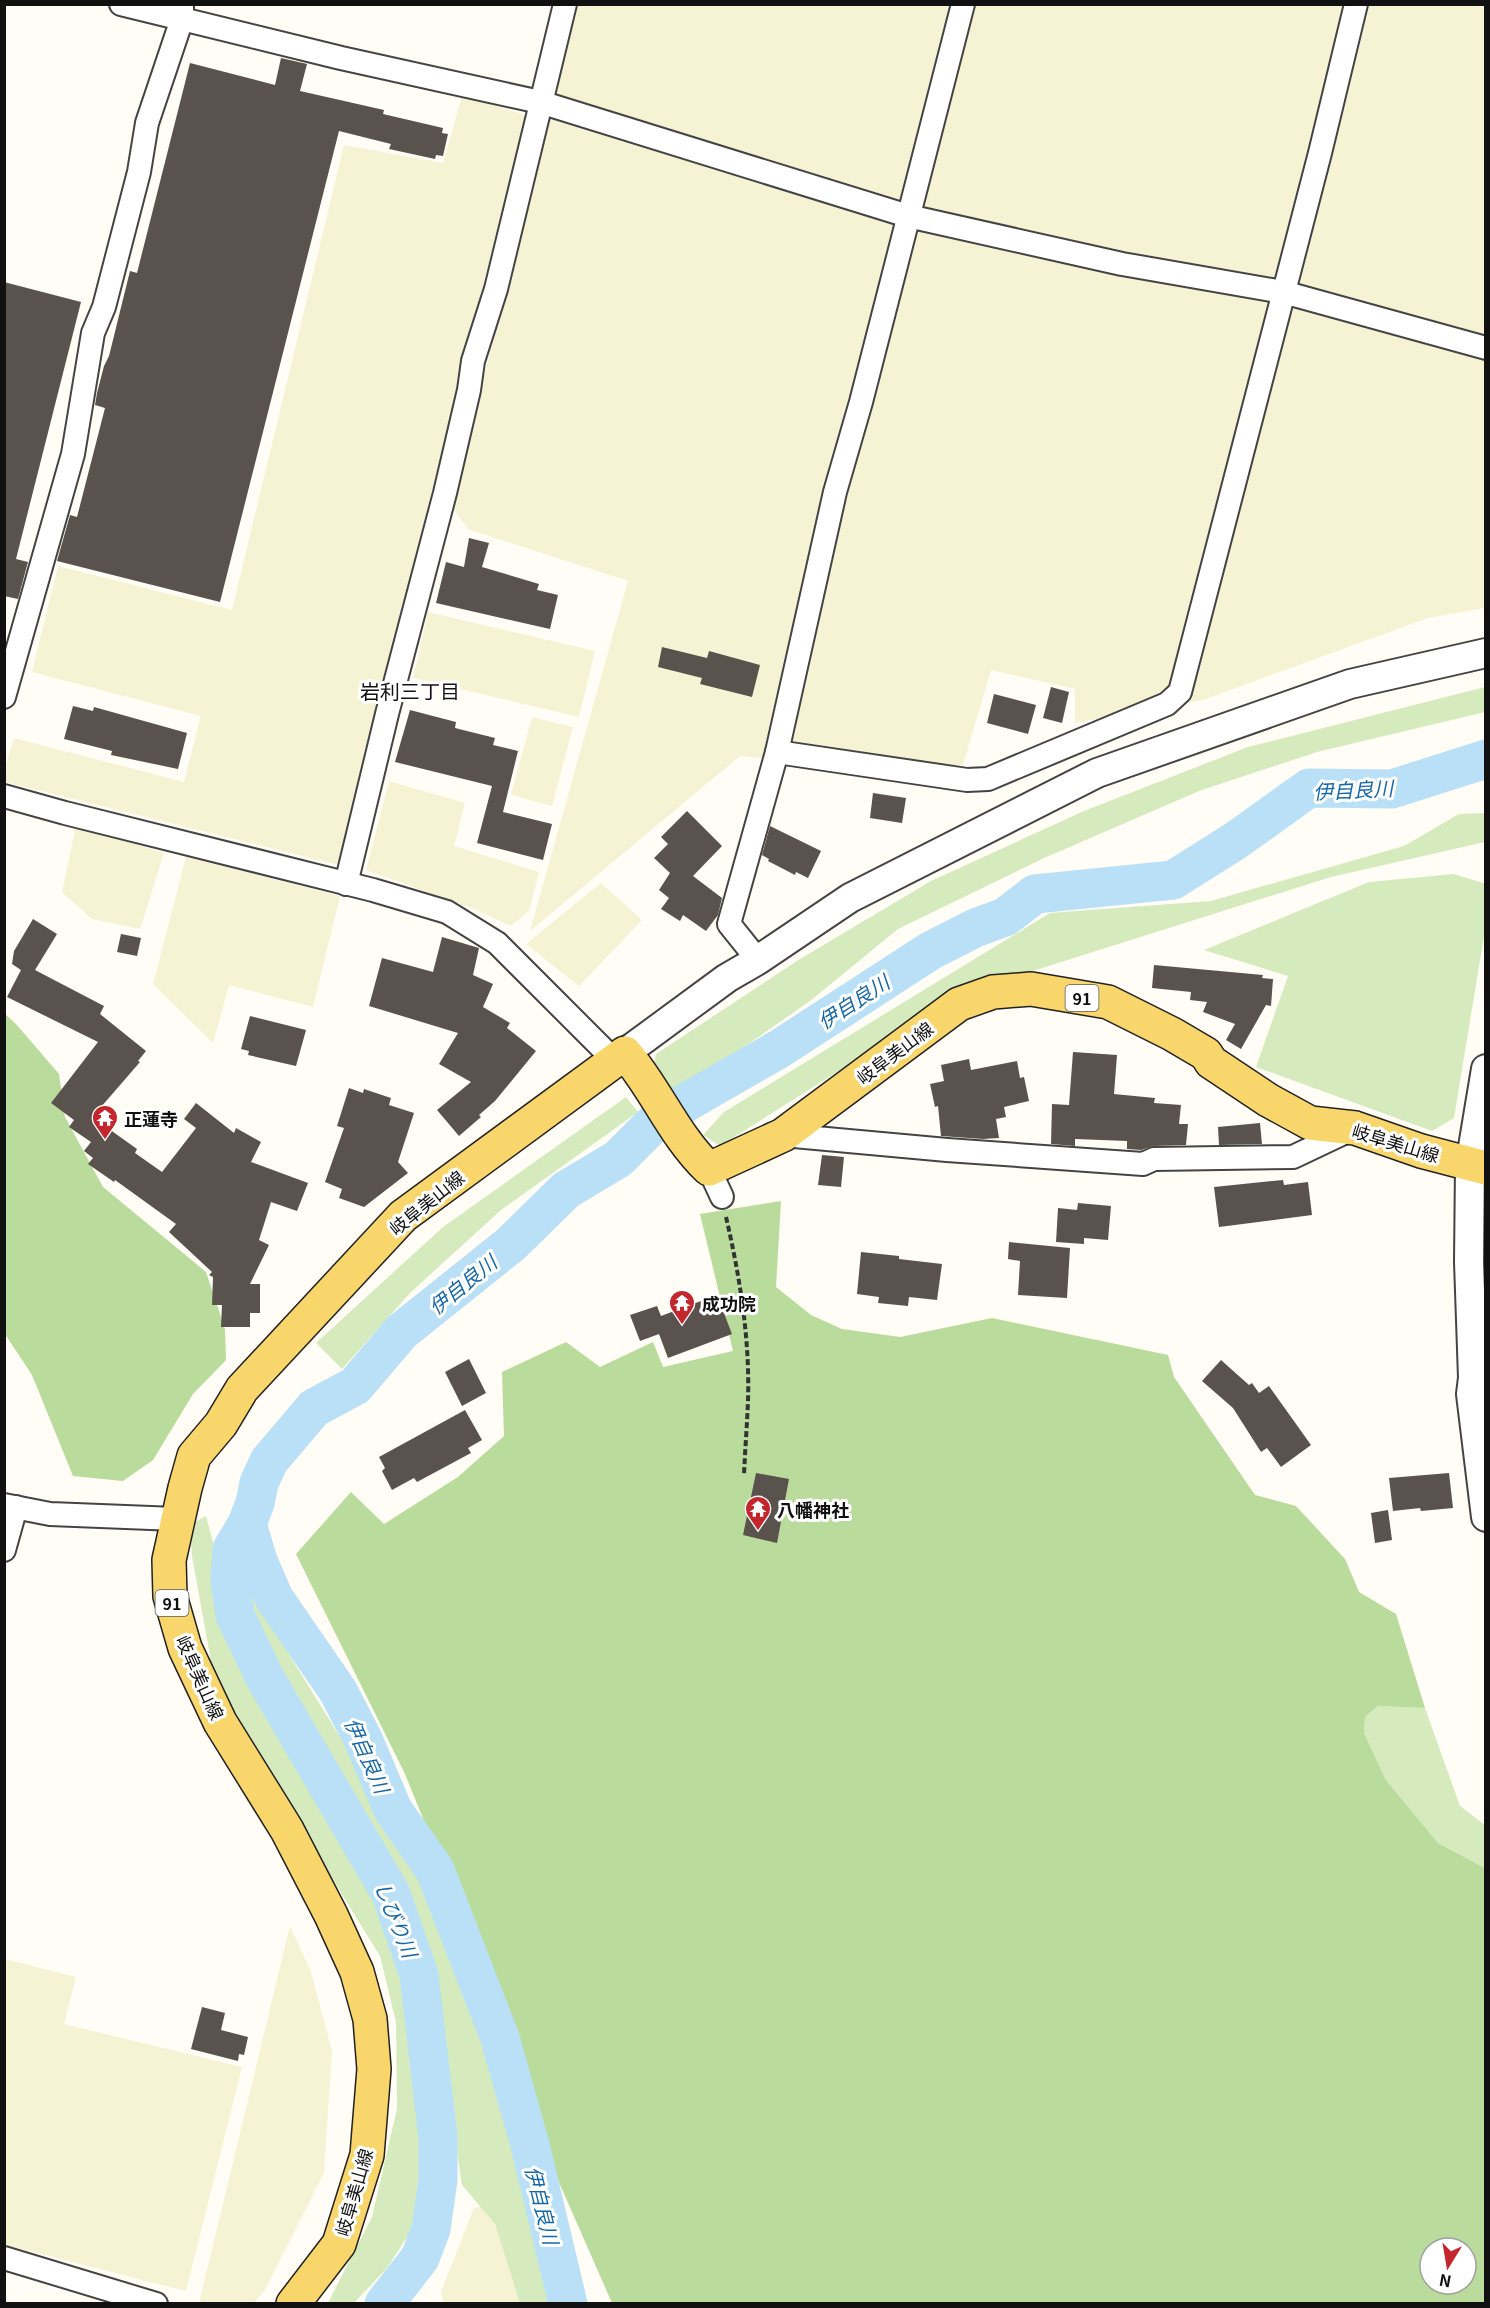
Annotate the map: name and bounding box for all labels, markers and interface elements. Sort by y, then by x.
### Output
district label: 岩利三丁目 [360,676,460,705]
water label: 伊自良川 [1312,772,1396,806]
water label: 伊自良川 [812,966,896,1035]
road number: 91 [1066,985,1098,1011]
street label: 岐阜美山線 [850,1015,938,1089]
temple icon: 正蓮寺 [90,1103,120,1141]
place label: 正蓮寺 [124,1105,178,1131]
street label: 岐阜美山線 [1349,1116,1443,1168]
street label: 岐阜美山線 [383,1164,469,1240]
water label: 伊自良川 [422,1246,504,1320]
temple icon: 成功院 [667,1288,697,1326]
place label: 成功院 [702,1290,756,1316]
temple icon: 八幡神社 [743,1494,773,1532]
place label: 八幡神社 [777,1496,849,1522]
road number: 91 [156,1590,188,1616]
street label: 岐阜美山線 [171,1631,231,1723]
water label: 伊自良川 [338,1713,398,1799]
water label: しびり川 [369,1876,426,1963]
street label: 岐阜美山線 [328,2145,378,2239]
water label: 伊自良川 [519,2163,567,2249]
north arrow [1418,2236,1478,2296]
text: N [1437,2269,1453,2295]

